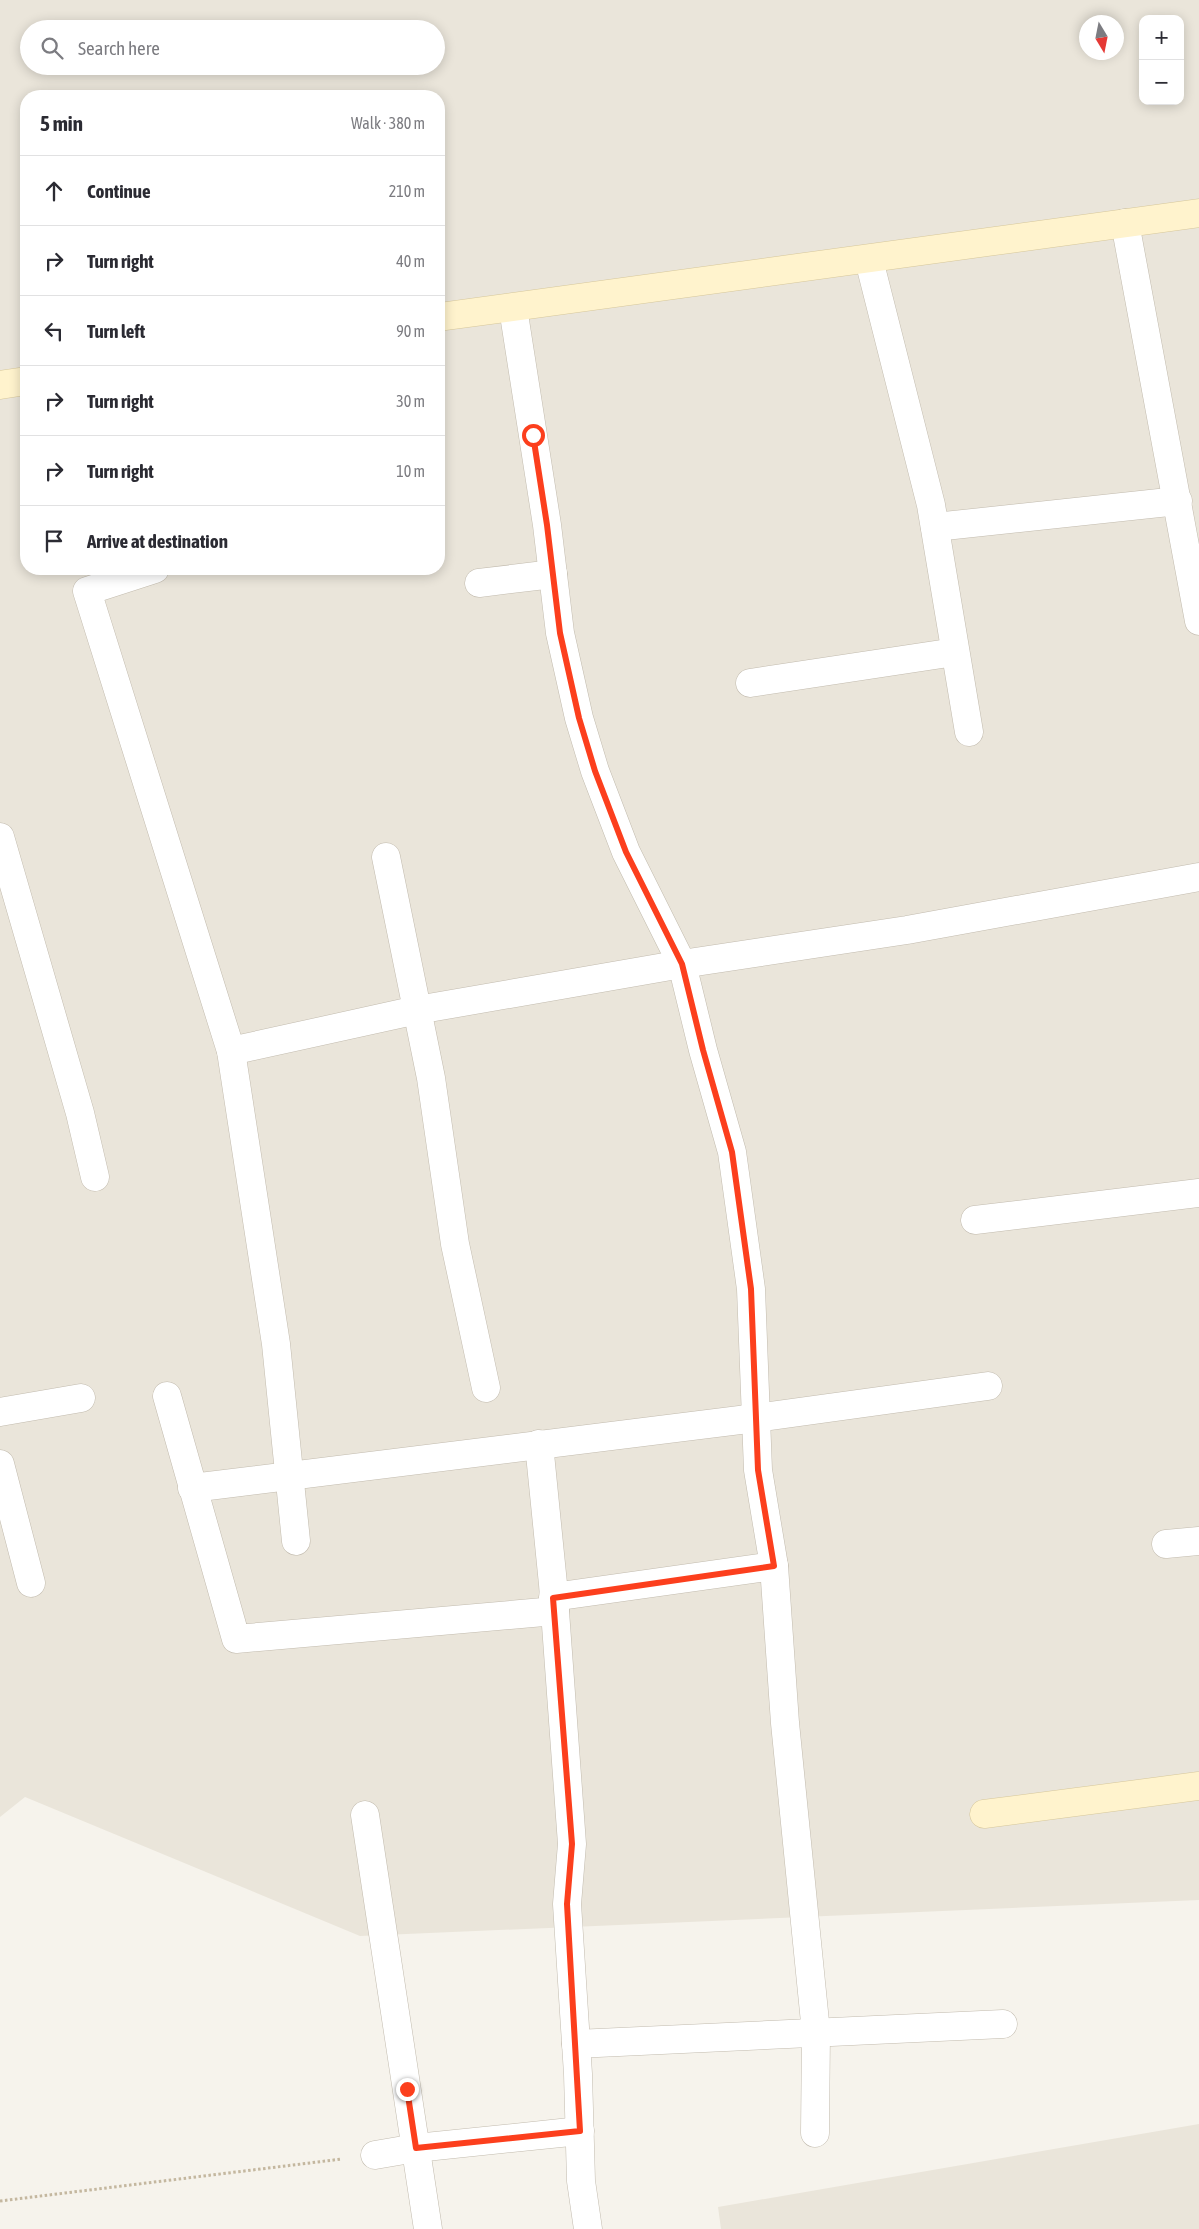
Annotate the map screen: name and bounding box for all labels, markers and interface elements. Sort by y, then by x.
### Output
north arrow [1079,15,1124,60]
map controls [1139,15,1184,105]
button: + [1139,15,1184,60]
search box [20,20,445,75]
icon: search [38,34,66,62]
text: Search here [78,37,160,59]
button: − [1139,60,1184,105]
text: 5 min [40,111,83,135]
text: Walk · 380 m [351,114,425,132]
icon: ahead [40,177,68,205]
text: Continue [87,180,151,202]
text: 210 m [389,182,425,200]
icon: right [40,247,68,275]
text: Turn right [87,250,154,272]
text: 40 m [396,252,425,270]
icon: left [40,317,68,345]
text: Turn left [87,320,145,342]
text: 90 m [396,322,425,340]
icon: right [40,387,68,415]
text: Turn right [87,390,154,412]
text: 30 m [396,392,425,410]
route start [522,424,545,447]
icon: right [40,457,68,485]
text: Turn right [87,460,154,482]
text: 10 m [396,462,425,480]
icon: arrive [40,527,68,555]
text: Arrive at destination [87,530,228,552]
route end [396,2078,419,2101]

